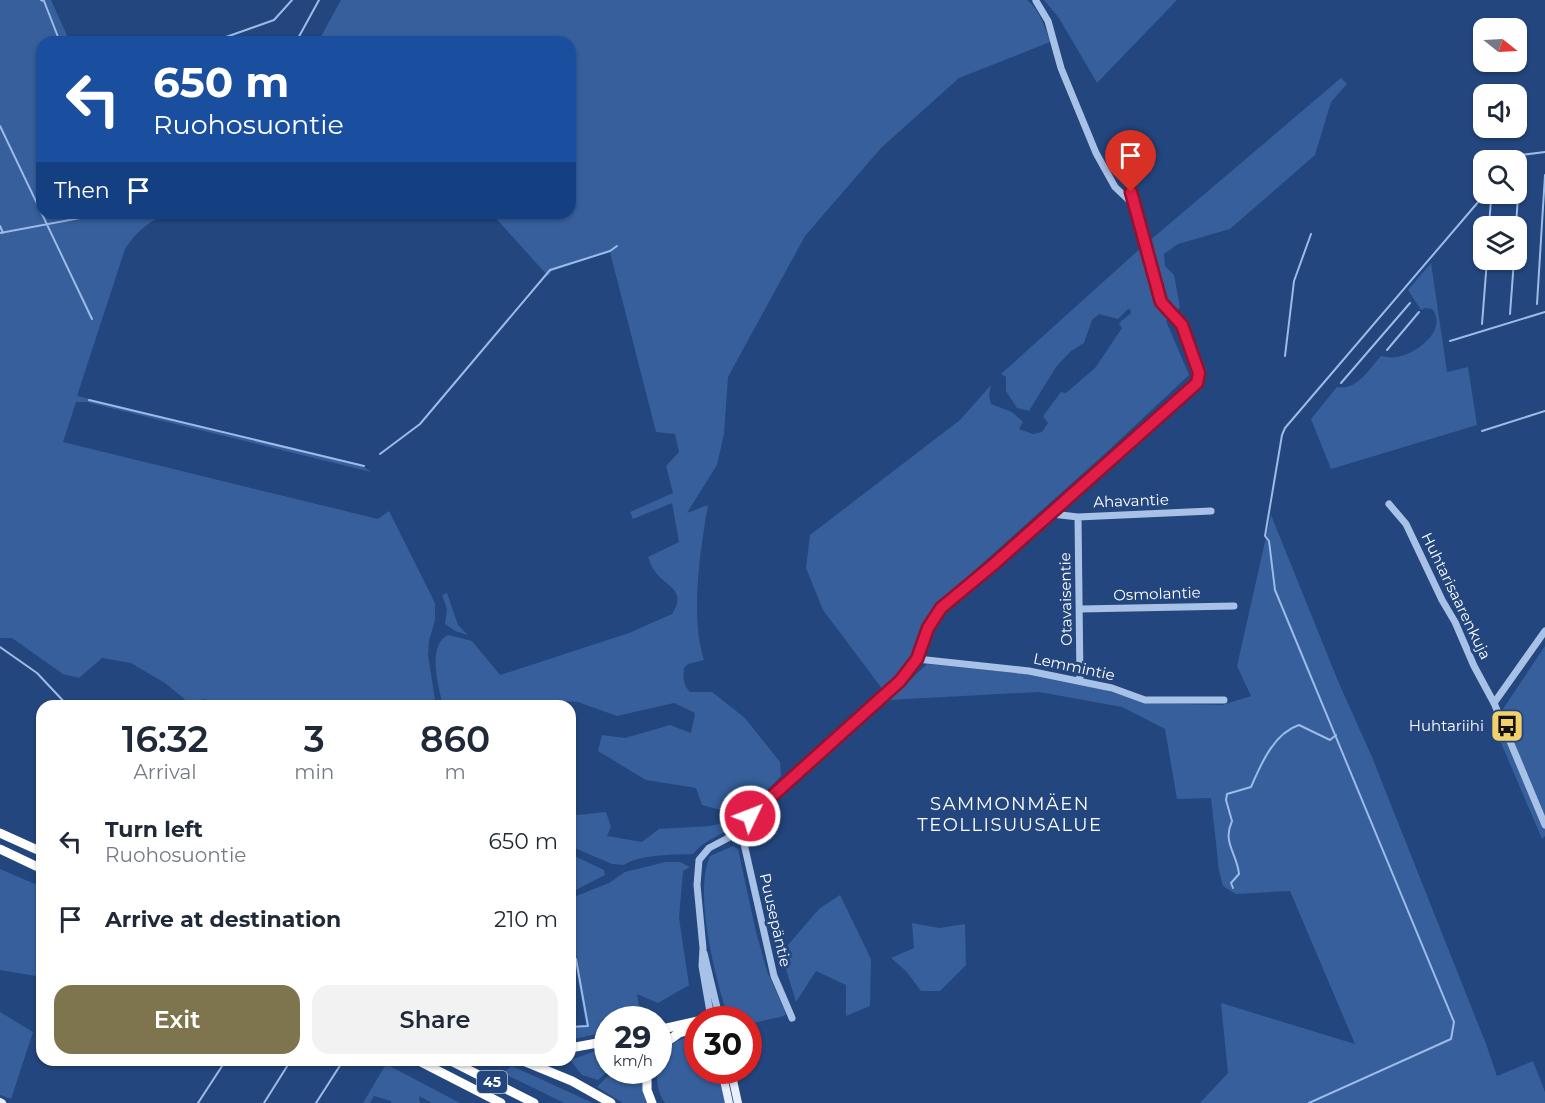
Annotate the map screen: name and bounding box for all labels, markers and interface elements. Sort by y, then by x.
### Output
north arrow [1473,18,1527,72]
map controls [1473,18,1527,270]
text: 650 m [153,56,289,108]
icon: left [54,60,132,138]
button: sound [1473,84,1527,138]
text: Ruohosuontie [153,108,344,141]
pin [1105,130,1156,192]
icon: arrive [1114,139,1147,172]
button: search [1473,150,1527,204]
icon: arrive [122,174,155,207]
text: Then [54,177,110,204]
button: layers [1473,216,1527,270]
street label: Ahavantie [1093,490,1169,511]
street label: Huhtarisaarenkuja [1417,529,1495,662]
street label: Otavaisentie [1055,552,1076,646]
street label: Osmolantie [1113,582,1201,605]
street label: Lemmintie [1032,649,1117,684]
bus stop icon: Huhtariihi [1489,708,1525,744]
place label: Huhtariihi [1409,716,1484,735]
text: 16:32 [122,717,208,761]
text: 3 [304,717,325,761]
text: 860 [420,717,490,761]
text: Arrival [134,760,197,784]
text: min [294,760,334,784]
text: m [445,760,466,784]
position arrow [718,784,782,848]
district label: SAMMONMÄEN TEOLLISUUSALUE [917,793,1103,836]
text: Turn left [105,816,203,843]
icon: left [54,825,87,858]
text: 650 m [488,828,558,855]
text: Ruohosuontie [105,843,246,867]
street label: Puusepäntie [755,871,795,969]
icon: arrive [54,903,87,936]
text: Arrive at destination [105,906,341,933]
text: 210 m [494,906,558,933]
button: Exit [54,985,300,1054]
button: Share [312,985,558,1054]
speed limit sign: 30 [684,1006,762,1084]
text: 29 [615,1019,651,1056]
text: km/h [613,1051,653,1070]
road number: 45 [477,1071,507,1093]

